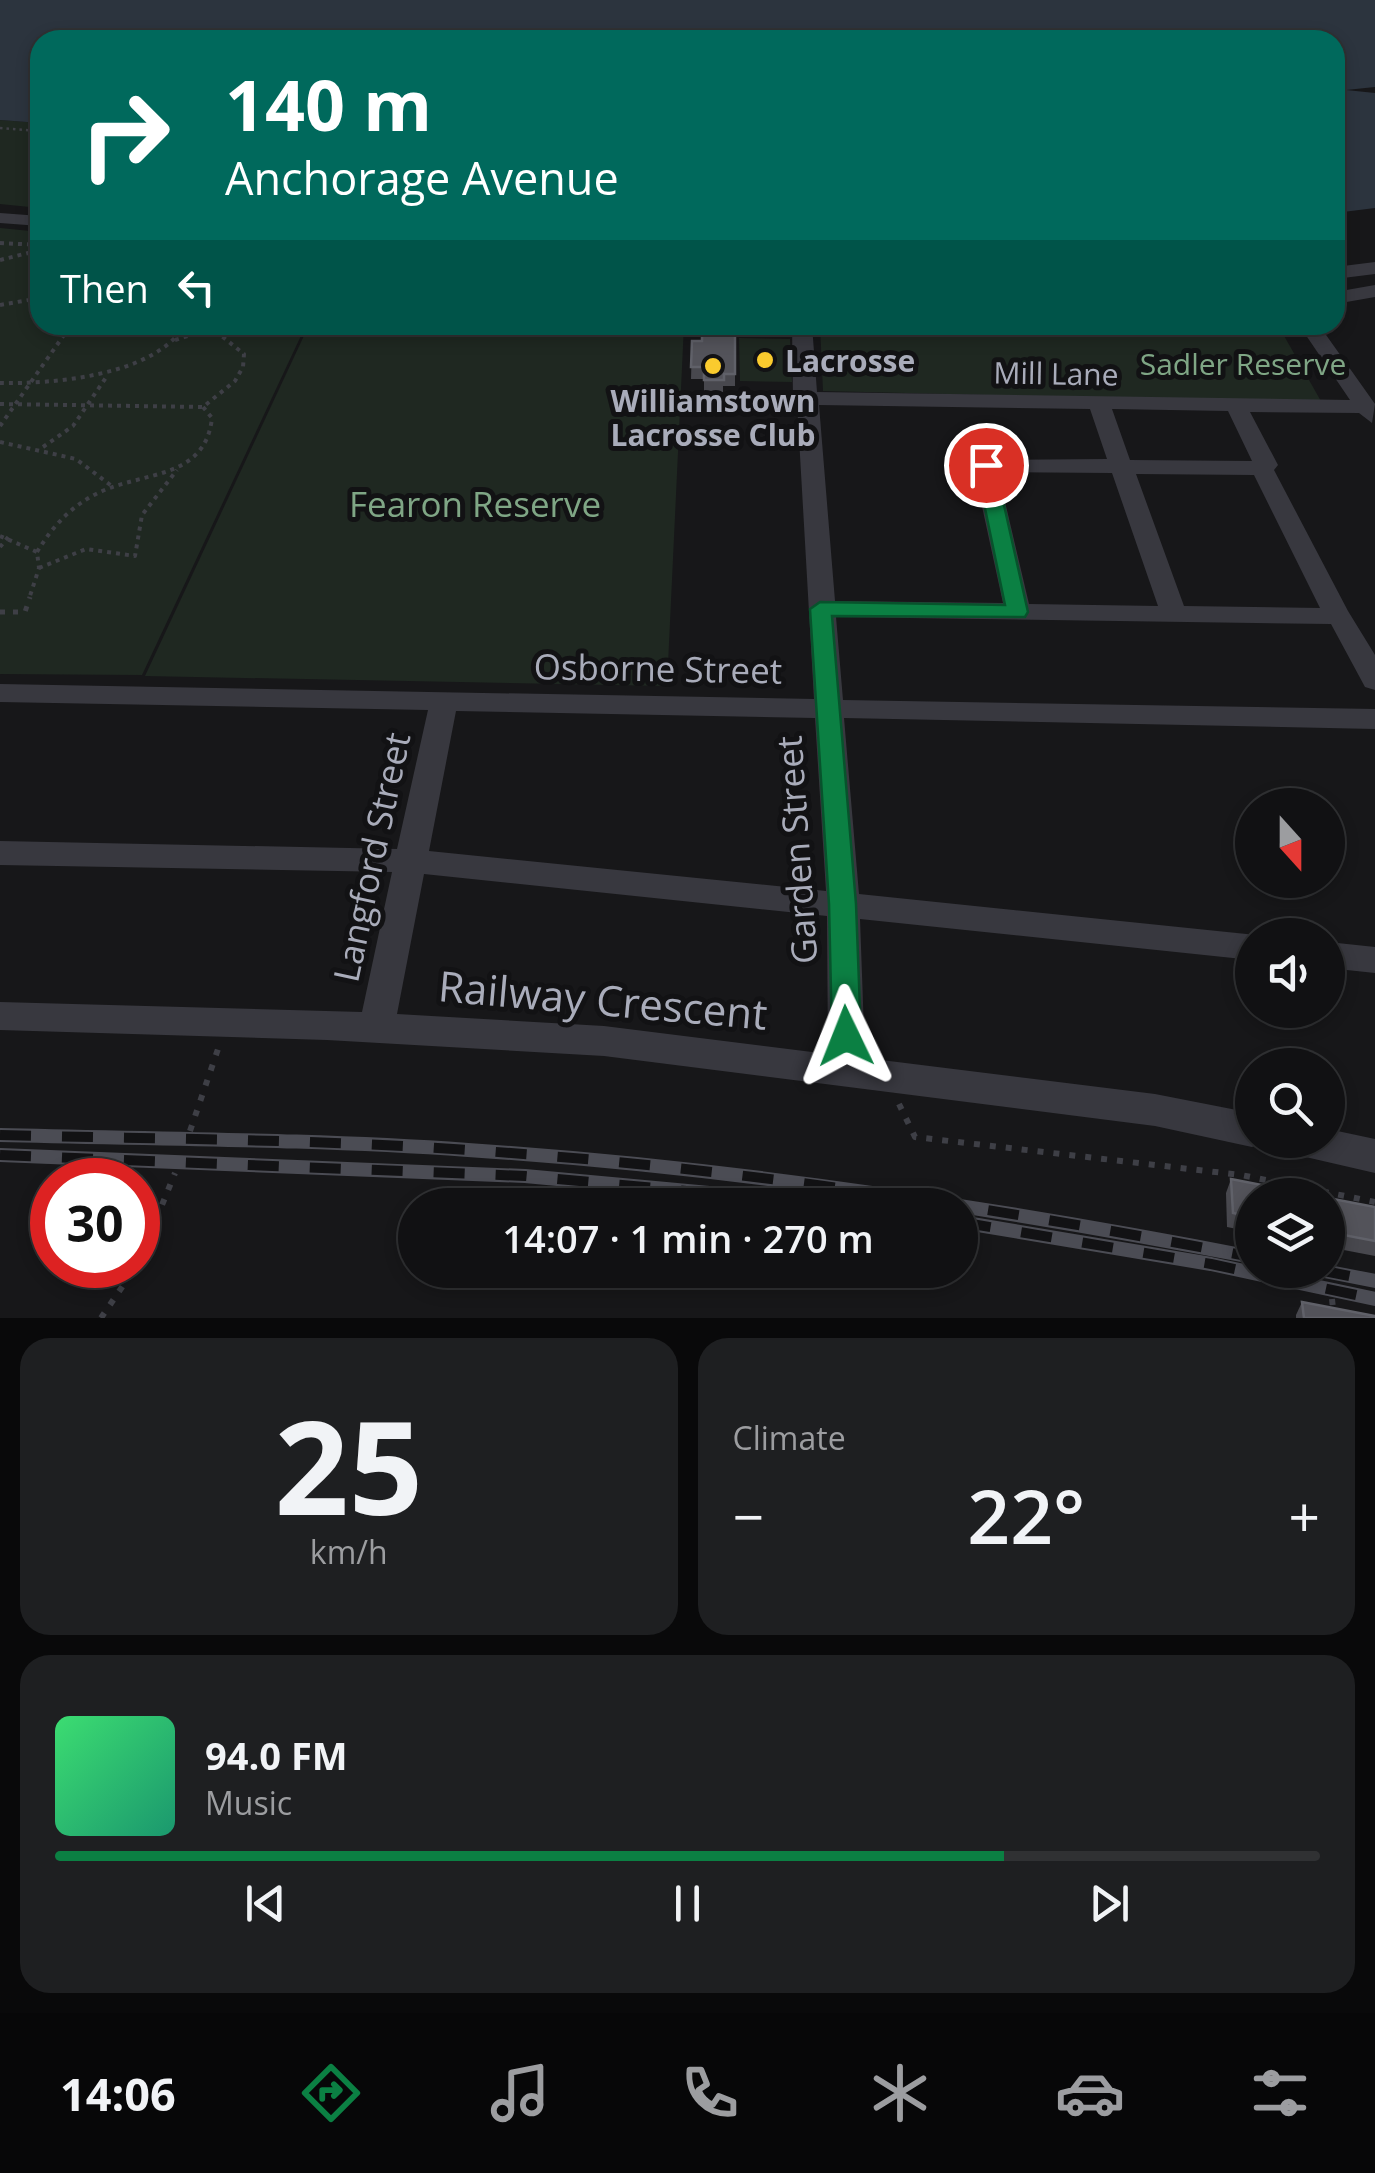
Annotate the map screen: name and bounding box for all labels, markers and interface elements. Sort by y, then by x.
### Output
text: 140 m [225,56,432,152]
icon: right [60,70,190,200]
text: Anchorage Avenue [225,147,619,208]
icon: left [169,260,224,315]
text: Then [60,262,149,314]
place label: Lacrosse [785,340,915,381]
park label: Sadler Reserve [1140,343,1346,384]
marker: Lacrosse [754,349,776,371]
street label: Mill Lane [993,351,1119,395]
marker: Williamstown Lacrosse Club [702,355,724,377]
place label: Williamstown Lacrosse Club [610,380,816,455]
pin [944,423,1029,508]
icon: arrive [959,438,1014,493]
park label: Fearon Reserve [349,480,601,527]
street label: Osborne Street [533,642,783,694]
street label: Langford Street [322,728,420,986]
street label: Garden Street [765,734,827,966]
north arrow [1235,788,1345,898]
map controls [1235,788,1345,1288]
button: sound [1235,918,1345,1028]
street label: Railway Crescent [436,956,770,1042]
position arrow [794,984,898,1088]
button: search [1235,1048,1345,1158]
speed limit sign: 30 [30,1158,160,1288]
button: layers [1235,1178,1345,1288]
text: 14:07 · 1 min · 270 m [502,1212,874,1264]
text: 25 [274,1376,423,1553]
text: Climate [733,1416,846,1459]
text: 22° [967,1464,1085,1566]
text: − [733,1478,764,1553]
text: + [1289,1478,1320,1553]
text: km/h [310,1530,388,1573]
text: 94.0 FM [205,1729,348,1781]
text: Music [205,1781,292,1824]
icon: previous [238,1876,293,1931]
icon: pause [660,1876,715,1931]
icon: next [1082,1876,1137,1931]
icon: directions [296,2058,366,2128]
icon: music [485,2058,555,2128]
icon: phone [675,2058,745,2128]
icon: climate [865,2058,935,2128]
icon: car [1055,2058,1125,2128]
icon: filters [1245,2058,1315,2128]
text: 14:06 [60,2063,176,2124]

